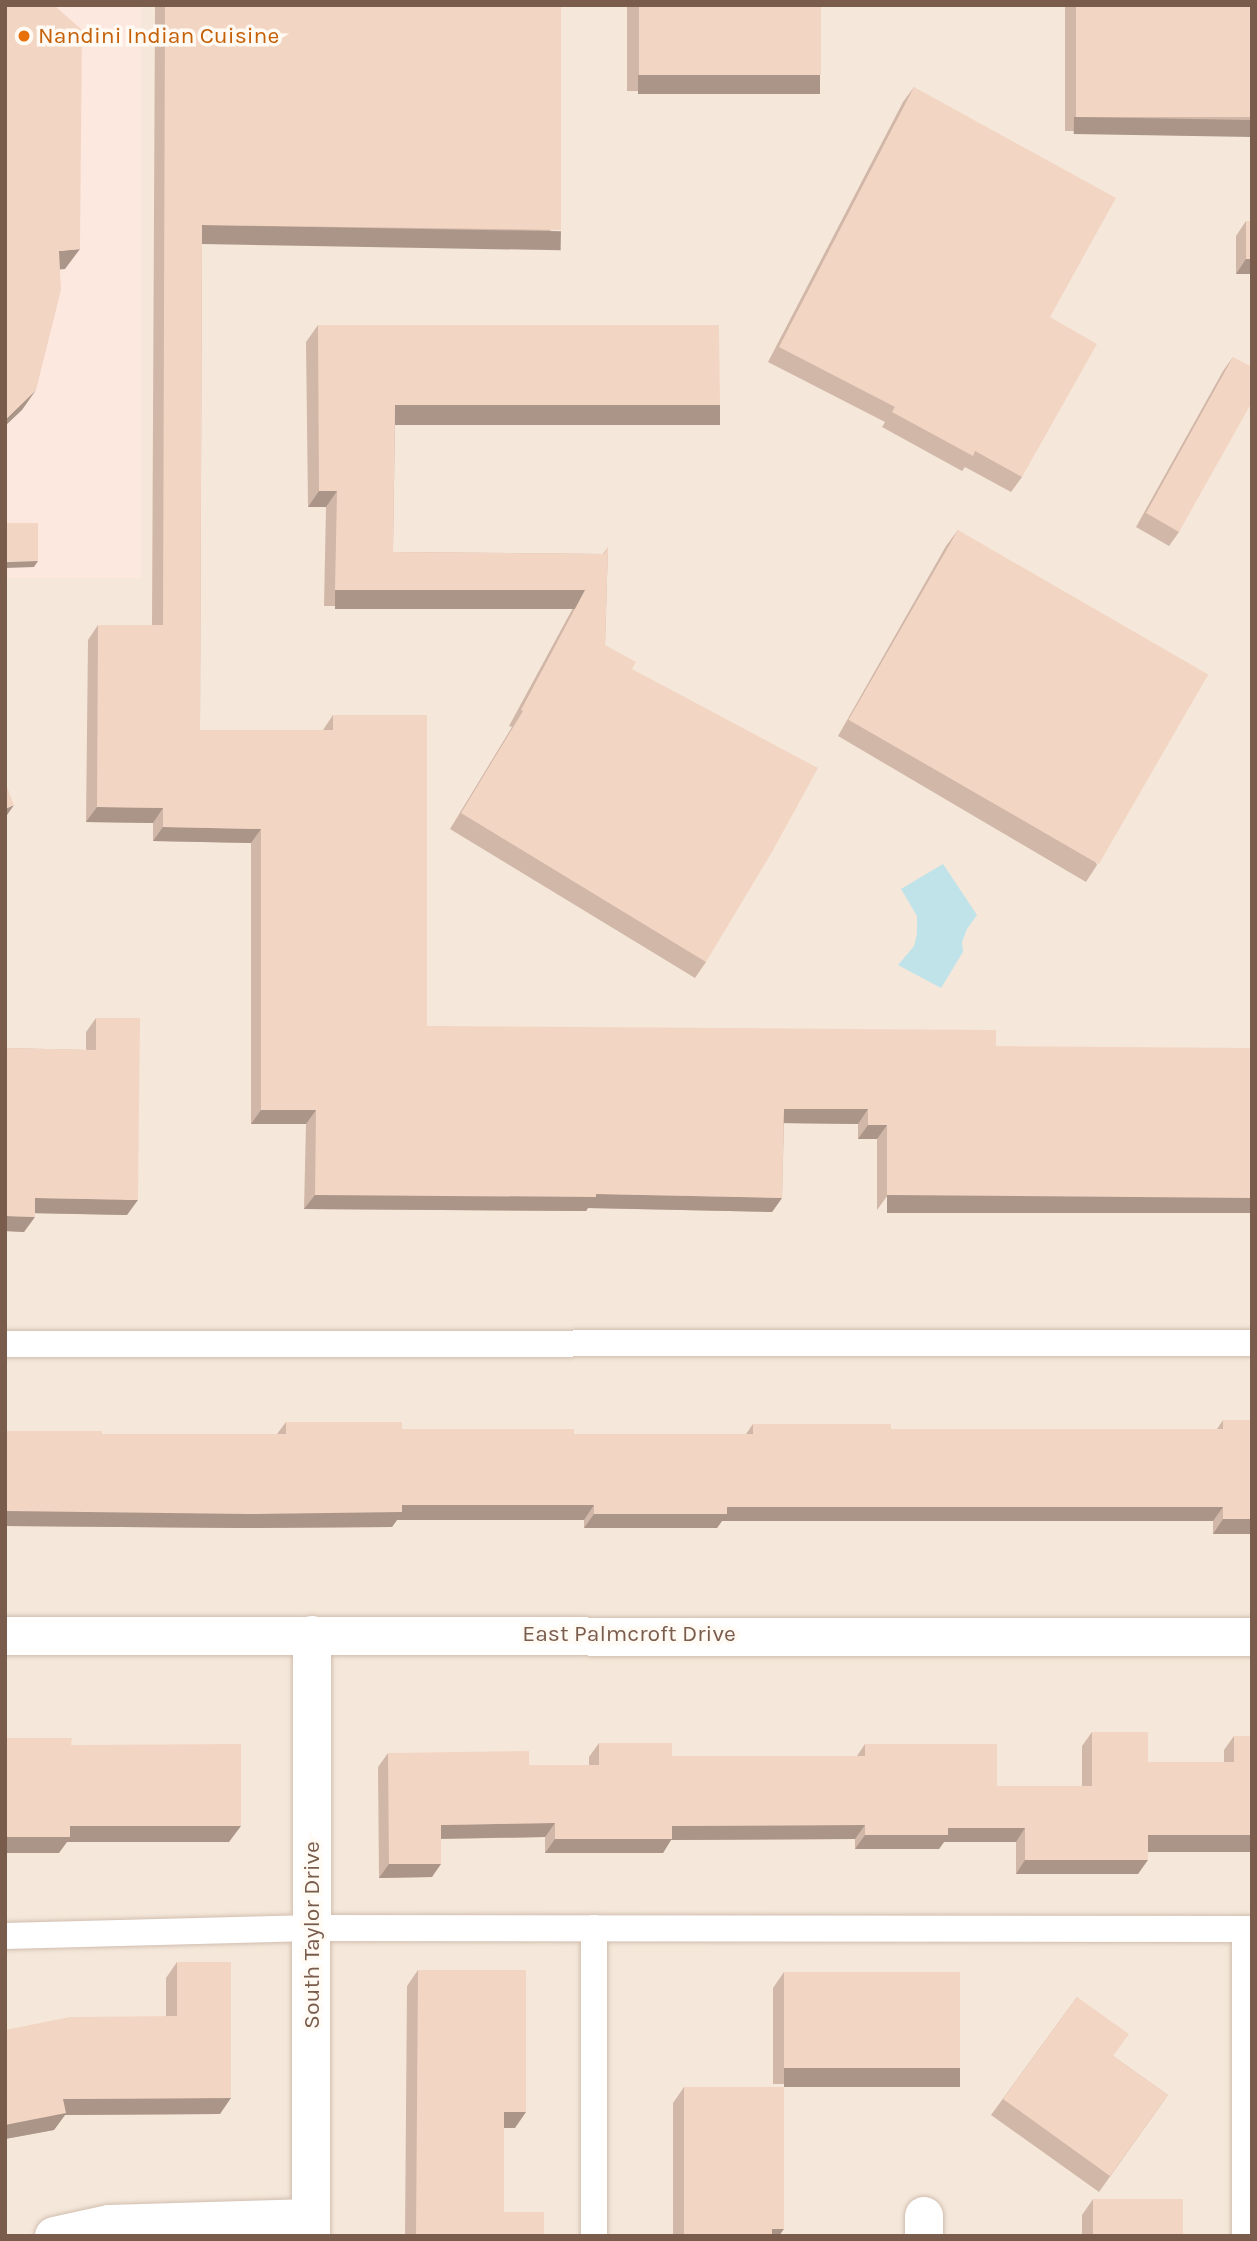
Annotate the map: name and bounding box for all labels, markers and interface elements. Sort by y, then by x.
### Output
place label: Nandini Indian Cuisine [38,22,279,50]
marker: Nandini Indian Cuisine [16,28,32,44]
street label: East Palmcroft Drive [522,1620,736,1648]
street label: South Taylor Drive [298,1841,326,2029]

